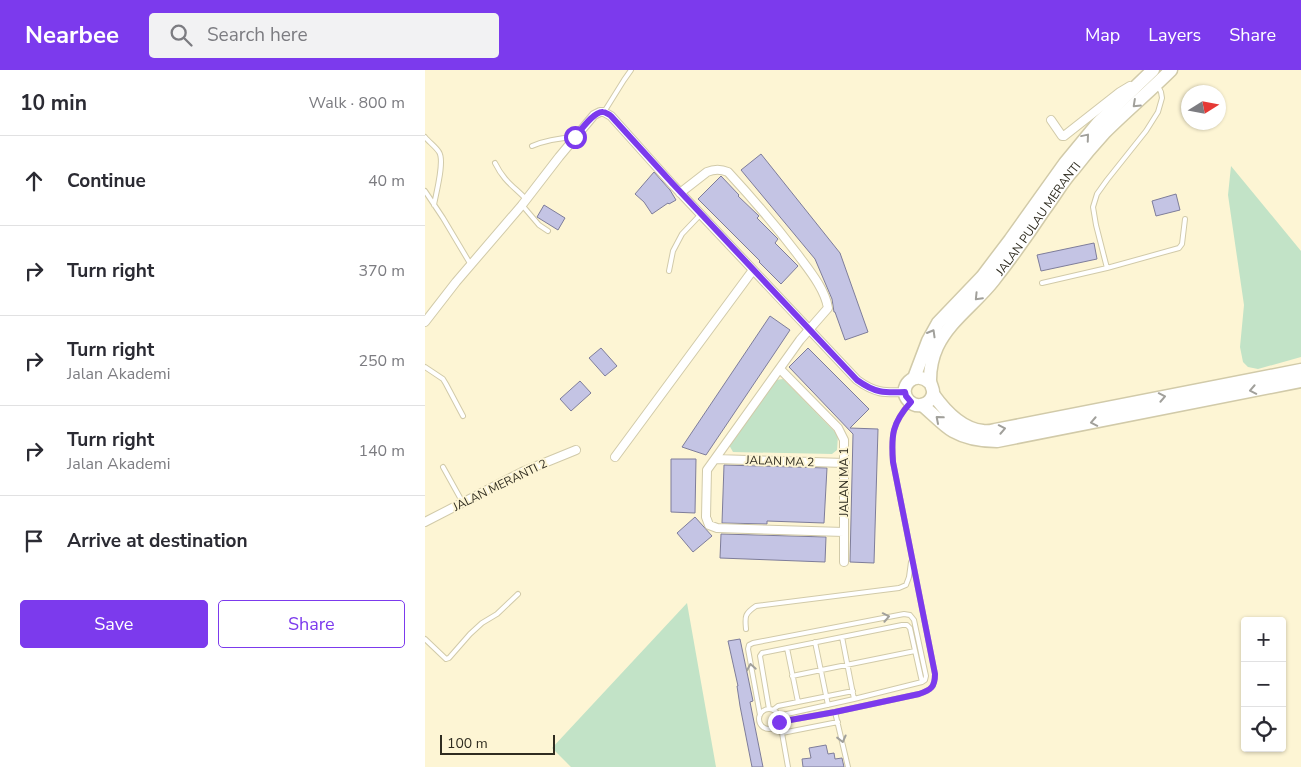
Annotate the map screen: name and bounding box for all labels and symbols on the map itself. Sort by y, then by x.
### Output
north arrow [1181,85,1226,130]
one-way arrow [1132,98,1141,107]
route start [564,126,587,149]
one-way arrow [1081,134,1089,143]
street label: JALAN PULAU MERANTI [992,159,1084,279]
one-way arrow [975,291,984,300]
one-way arrow [926,330,936,339]
one-way arrow [1249,384,1258,395]
one-way arrow [1157,392,1166,403]
one-way arrow [1089,416,1098,426]
one-way arrow [936,417,945,425]
one-way arrow [998,424,1007,434]
street label: JALAN MA 1 [836,448,852,517]
street label: JALAN MA 2 [744,452,815,470]
street label: JALAN MERANTI 2 [449,455,550,515]
one-way arrow [882,613,891,623]
one-way arrow [747,662,757,671]
route end [768,711,791,734]
scale bar [440,732,555,755]
one-way arrow [836,735,847,744]

